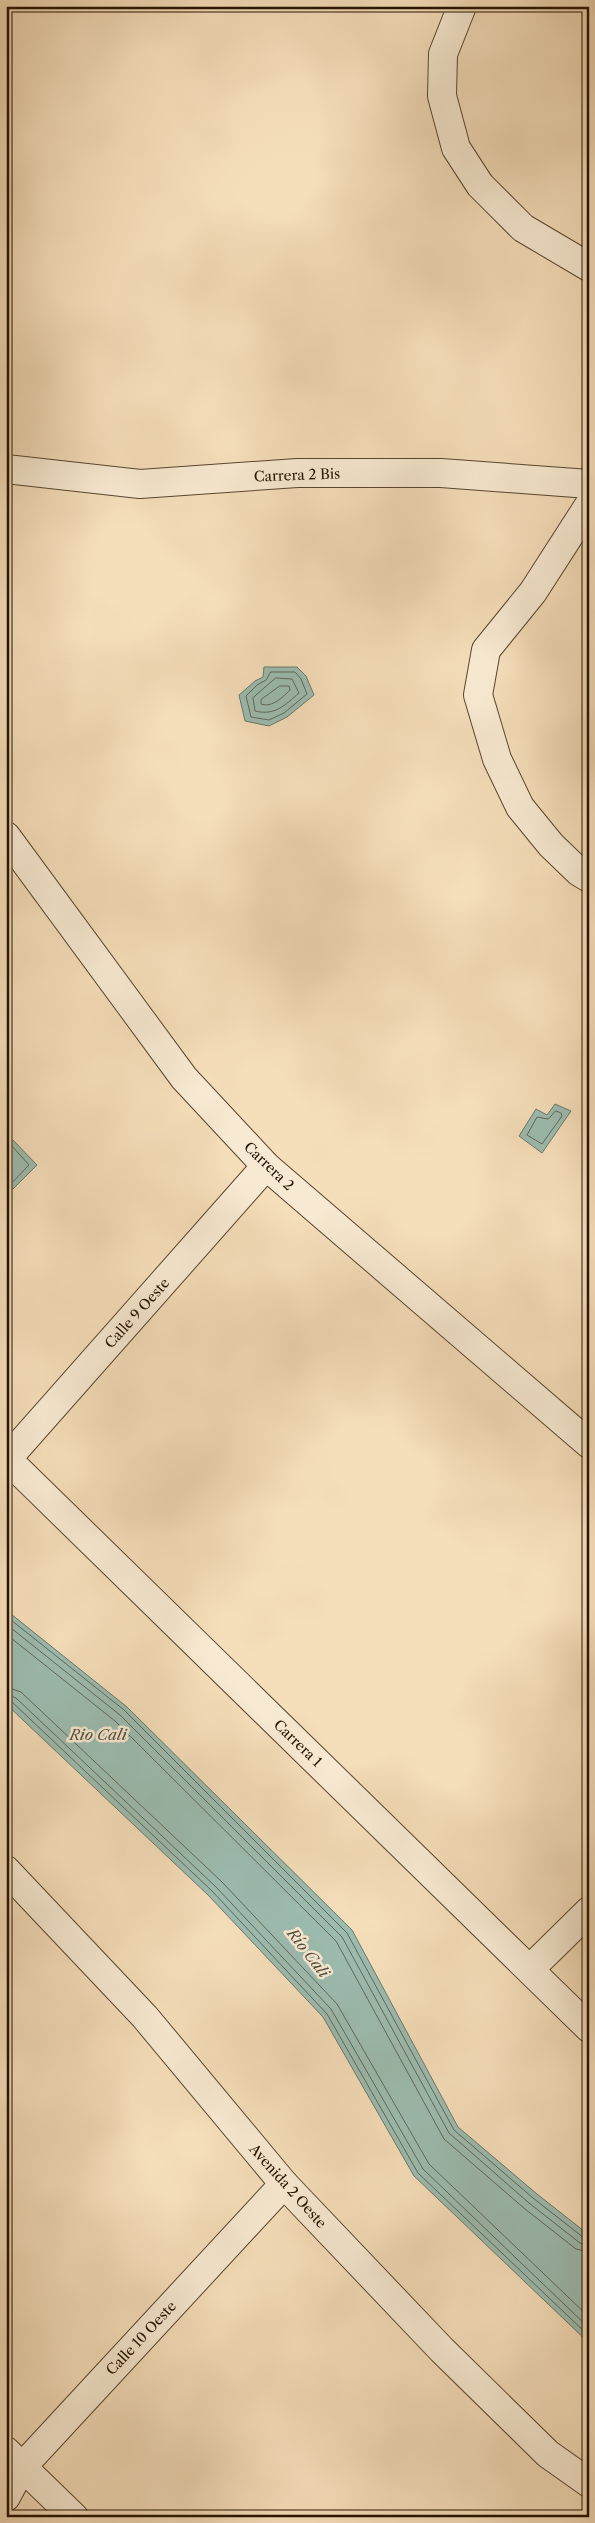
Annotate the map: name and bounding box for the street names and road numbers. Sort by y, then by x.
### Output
street label: Carrera 2 Bis [254,464,340,486]
street label: Carrera 2 [240,1138,298,1194]
street label: Calle 9 Oeste [101,1274,173,1352]
street label: Carrera 1 [270,1716,326,1770]
street label: Avenida 2 Oeste [245,2139,331,2232]
street label: Calle 10 Oeste [102,2297,180,2379]

